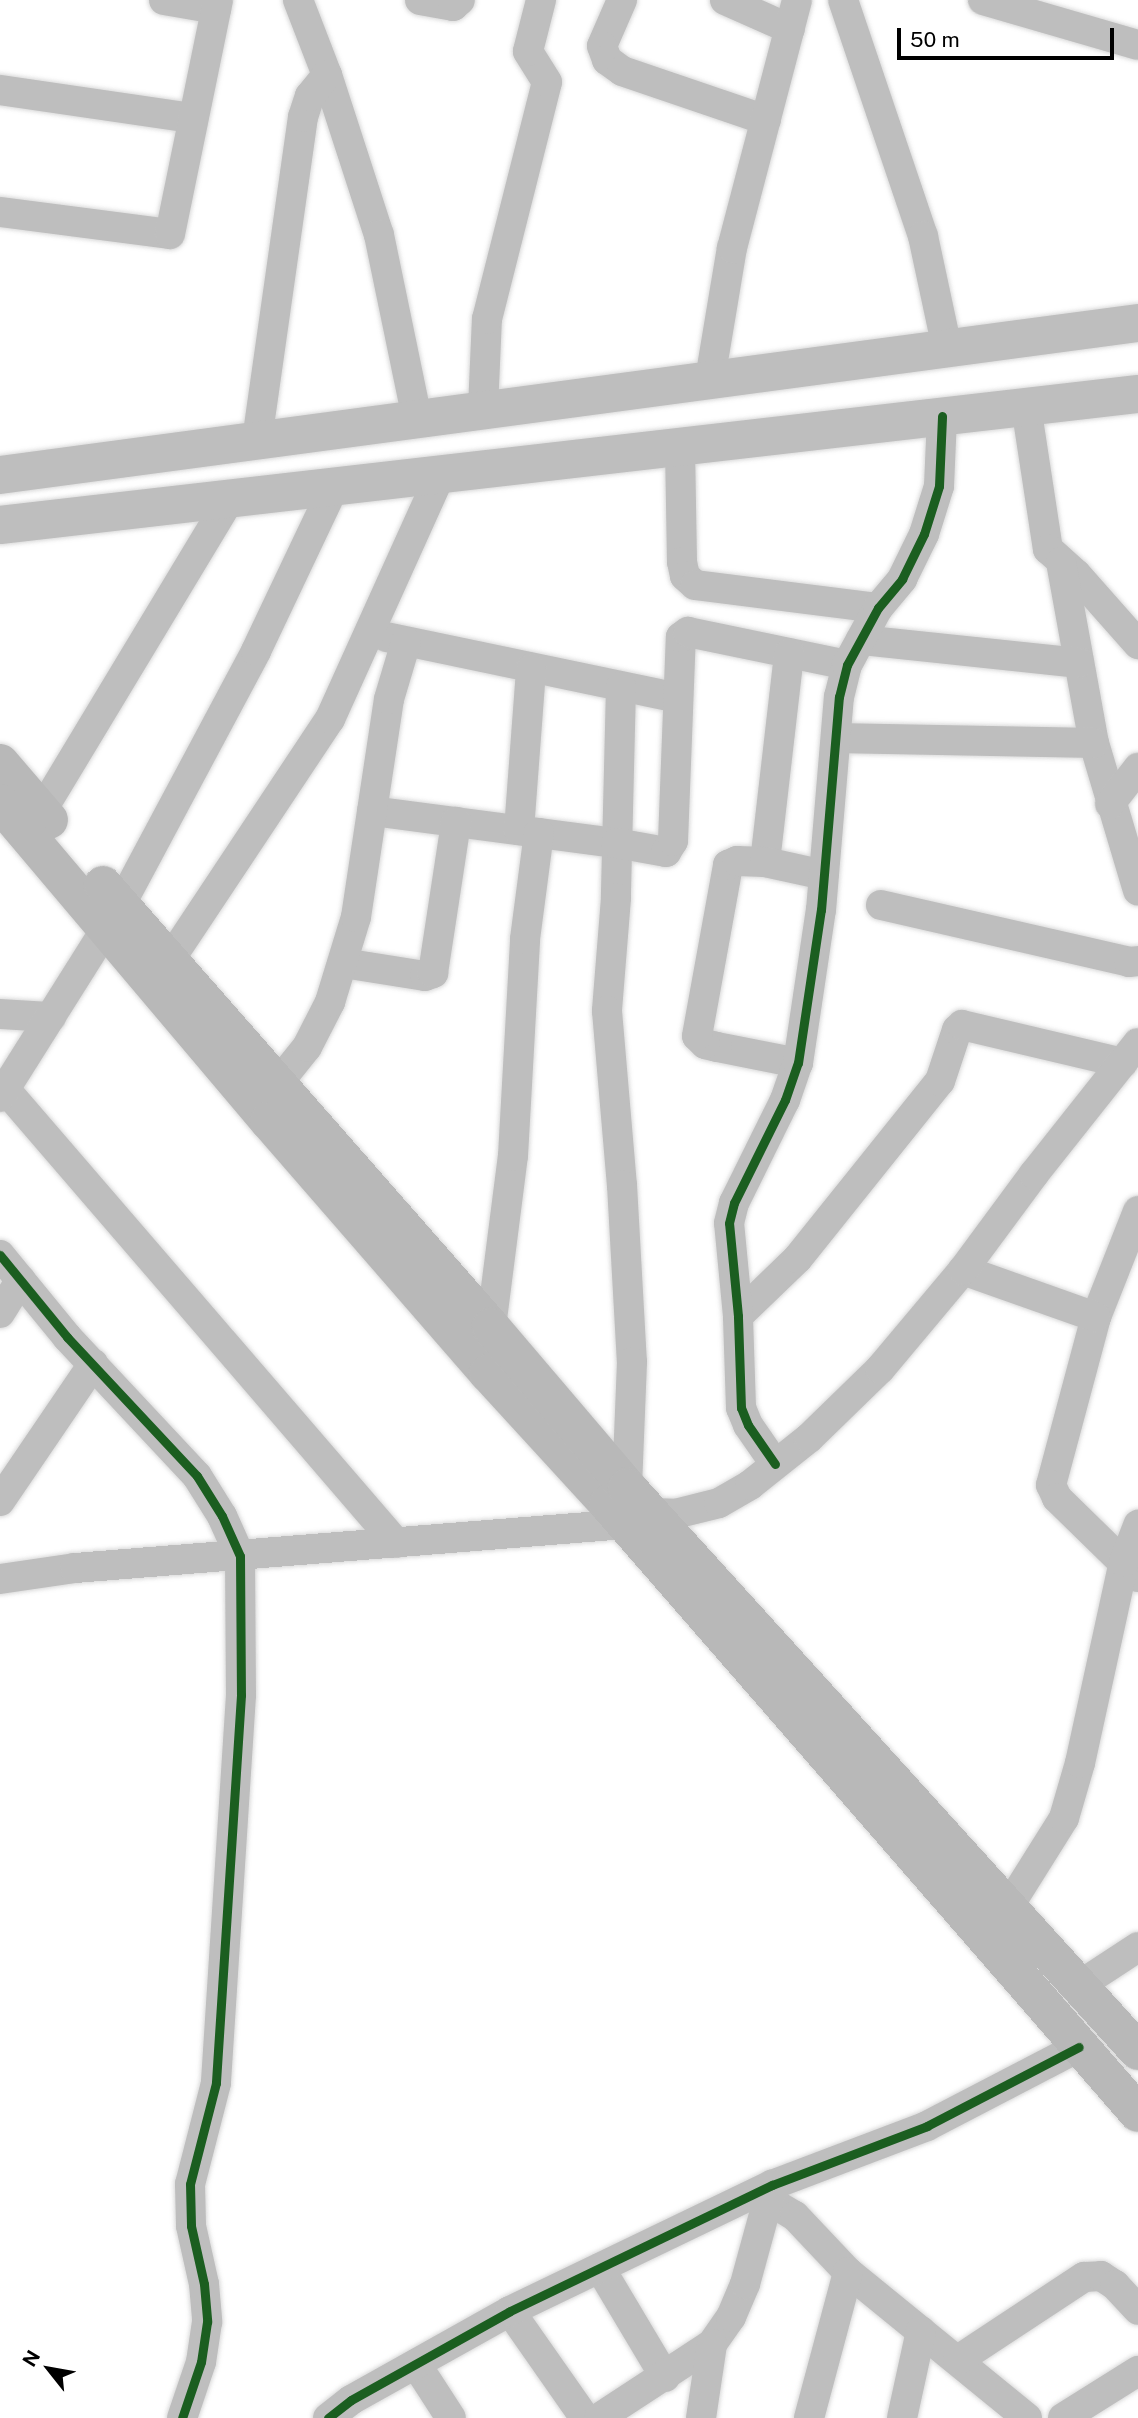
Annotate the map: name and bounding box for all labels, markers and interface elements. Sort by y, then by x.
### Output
scale bar [900,14,1117,58]
text: 50 m [910,27,960,52]
north arrow [14,2334,84,2404]
text: N [18,2346,44,2370]

